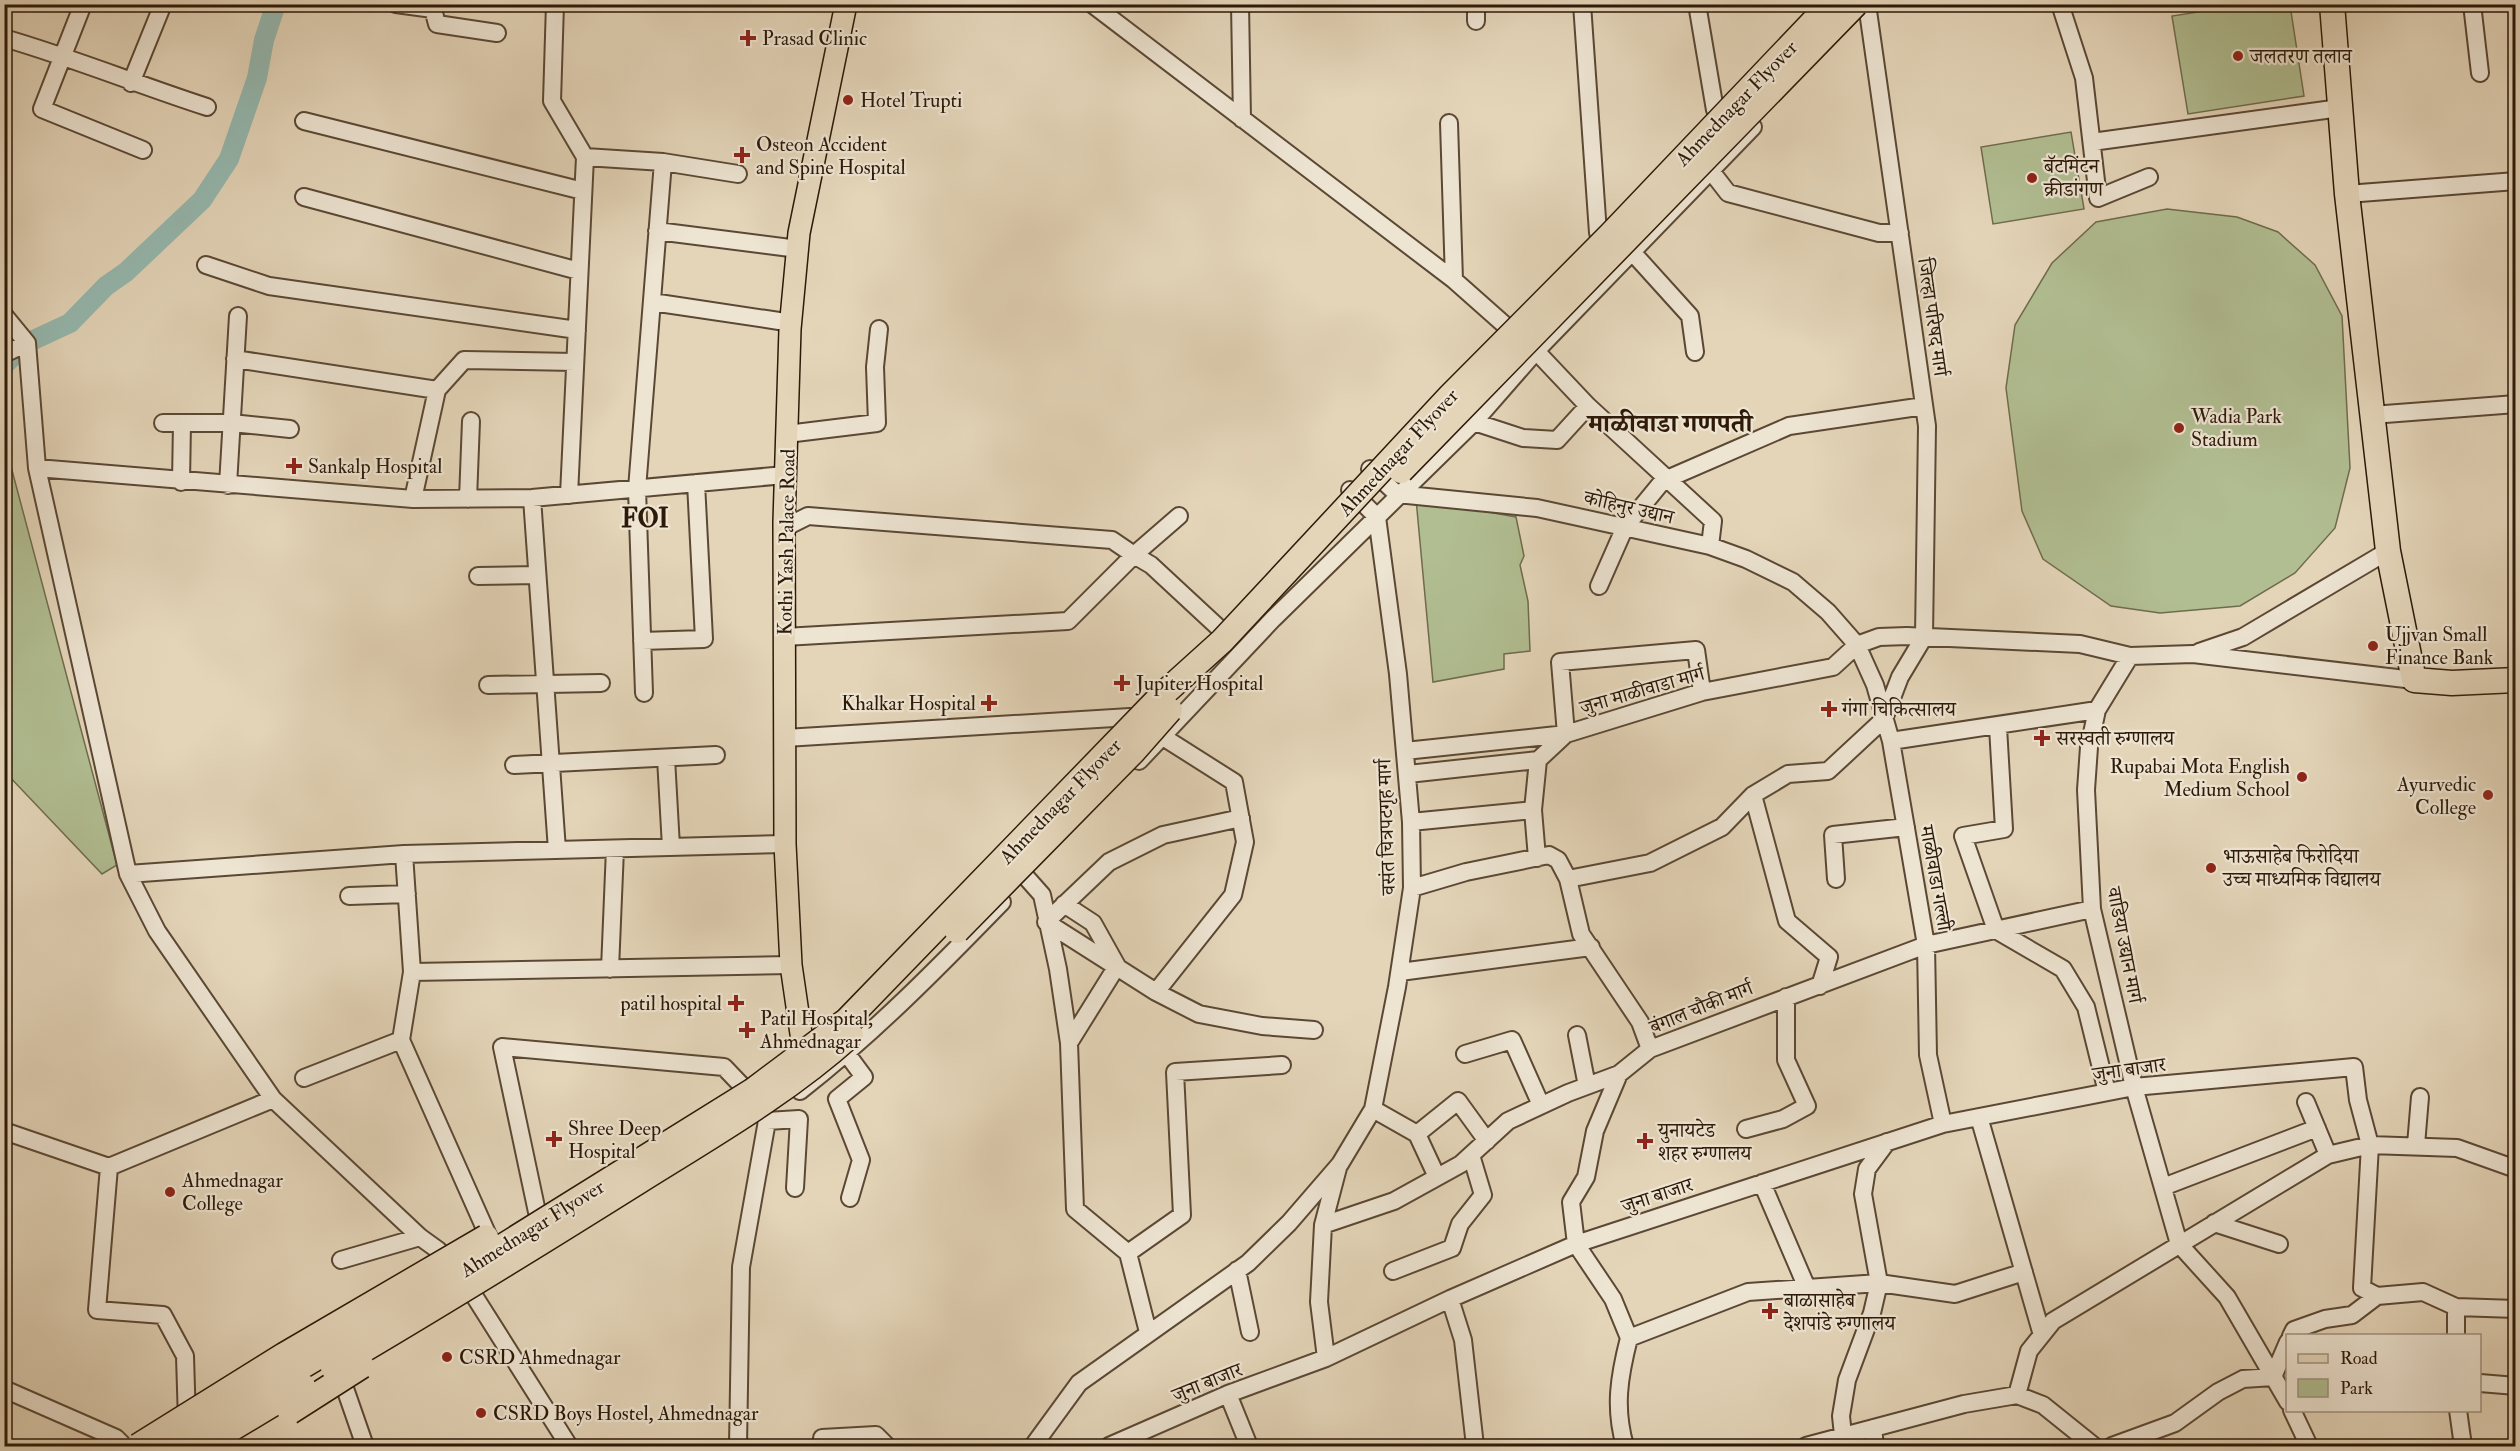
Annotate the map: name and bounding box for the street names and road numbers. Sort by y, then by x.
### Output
street label: Ahmednagar Flyover [1669,35,1803,172]
street label: जिल्हा परिषद मार्ग [1912,255,1953,379]
street label: Ahmednagar Flyover [1332,383,1464,522]
street label: Kothi Yash Palace Road [772,448,801,636]
street label: कोहिनुर उद्यान [1580,485,1678,531]
street label: जुना माळीवाडा मार्ग [1576,660,1709,721]
street label: Ahmednagar Flyover [993,733,1127,870]
street label: वसंत चित्रपटगृह मार्ग [1372,757,1401,896]
street label: माळीवाडा गल्ली [1914,822,1957,934]
street label: वाडिया उद्यान मार्ग [2101,884,2148,1007]
street label: बंगाल चौकी मार्ग [1645,975,1758,1040]
street label: जुना बाजार [2090,1052,2169,1088]
street label: जुना बाजार [1617,1172,1698,1220]
street label: Ahmednagar Flyover [455,1174,609,1283]
street label: जुना बाजार [1167,1357,1248,1409]

